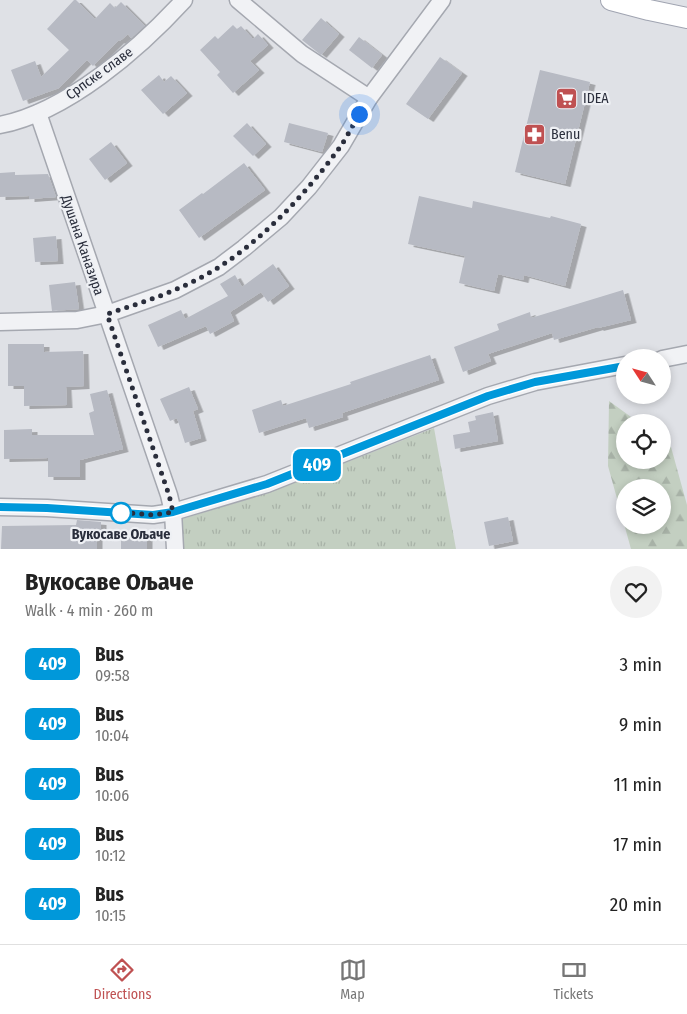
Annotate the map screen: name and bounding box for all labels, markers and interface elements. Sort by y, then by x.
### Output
street label: Српске славе [63,43,136,103]
supermarket icon: IDEA [555,86,579,110]
place label: IDEA [583,90,609,107]
your location [347,102,372,127]
pharmacy icon: Benu [523,122,547,146]
place label: Benu [551,126,580,143]
street label: Душана Каназира [57,192,108,298]
north arrow [616,349,671,404]
map controls [616,349,671,534]
button: locate [616,414,671,469]
line badge: 409 [288,449,346,481]
text: 409 [303,454,331,476]
button: layers [616,479,671,534]
marker: Вукосаве Ољаче [110,502,132,524]
place label: Вукосаве Ољаче [72,526,170,543]
button: heart [610,566,662,618]
text: Вукосаве Ољаче [25,568,194,596]
text: Walk · 4 min · 260 m [25,601,153,620]
text: Bus [95,643,124,666]
text: 409 [38,653,67,675]
text: 3 min [620,653,662,676]
text: 09:58 [95,666,130,685]
text: Bus [95,703,124,726]
text: 409 [38,713,67,735]
text: 9 min [619,713,662,736]
text: 10:04 [95,726,129,745]
text: Bus [95,763,124,786]
text: 409 [38,773,67,795]
text: 11 min [614,773,662,796]
text: 10:06 [95,786,129,805]
text: Bus [95,823,124,846]
text: 409 [38,833,67,855]
text: 17 min [613,833,662,856]
text: 10:12 [95,846,126,865]
text: Bus [95,883,124,906]
text: 409 [38,893,67,915]
text: 20 min [610,893,662,916]
text: 10:15 [95,906,126,925]
tab: Directions [94,956,151,1003]
tab: Map [339,956,367,1003]
tab: Tickets [554,956,593,1003]

